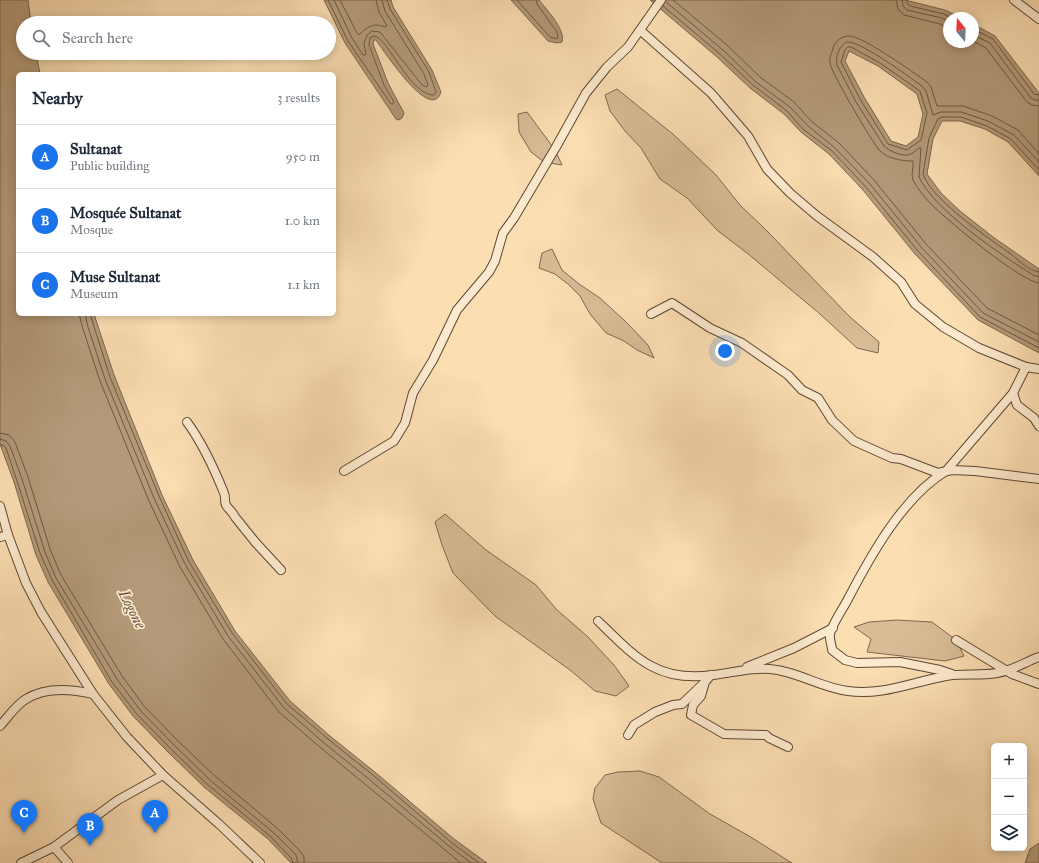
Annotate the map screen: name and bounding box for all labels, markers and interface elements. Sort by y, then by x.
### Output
north arrow [943,12,979,48]
search box [16,16,336,60]
icon: search [30,27,52,49]
text: Search here [62,29,133,47]
text: Nearby [32,88,83,109]
text: 3 results [277,90,320,106]
text: Sultanat [70,140,122,158]
text: A [41,149,49,165]
text: 950 m [286,149,320,165]
text: Public building [70,158,149,174]
text: Mosquée Sultanat [70,204,181,222]
text: B [41,213,49,229]
text: 1.0 km [285,213,320,229]
text: Mosque [70,222,113,238]
text: Muse Sultanat [70,268,160,286]
text: C [41,277,49,293]
text: 1.1 km [287,277,320,293]
text: Museum [70,286,118,302]
your location [715,341,735,361]
water label: Logone [114,586,150,632]
map controls [991,743,1027,851]
button: + [991,743,1027,779]
button: − [991,779,1027,815]
pin: C [11,800,37,833]
pin: A [142,800,168,833]
pin: B [77,813,103,846]
button: layers [991,815,1027,851]

